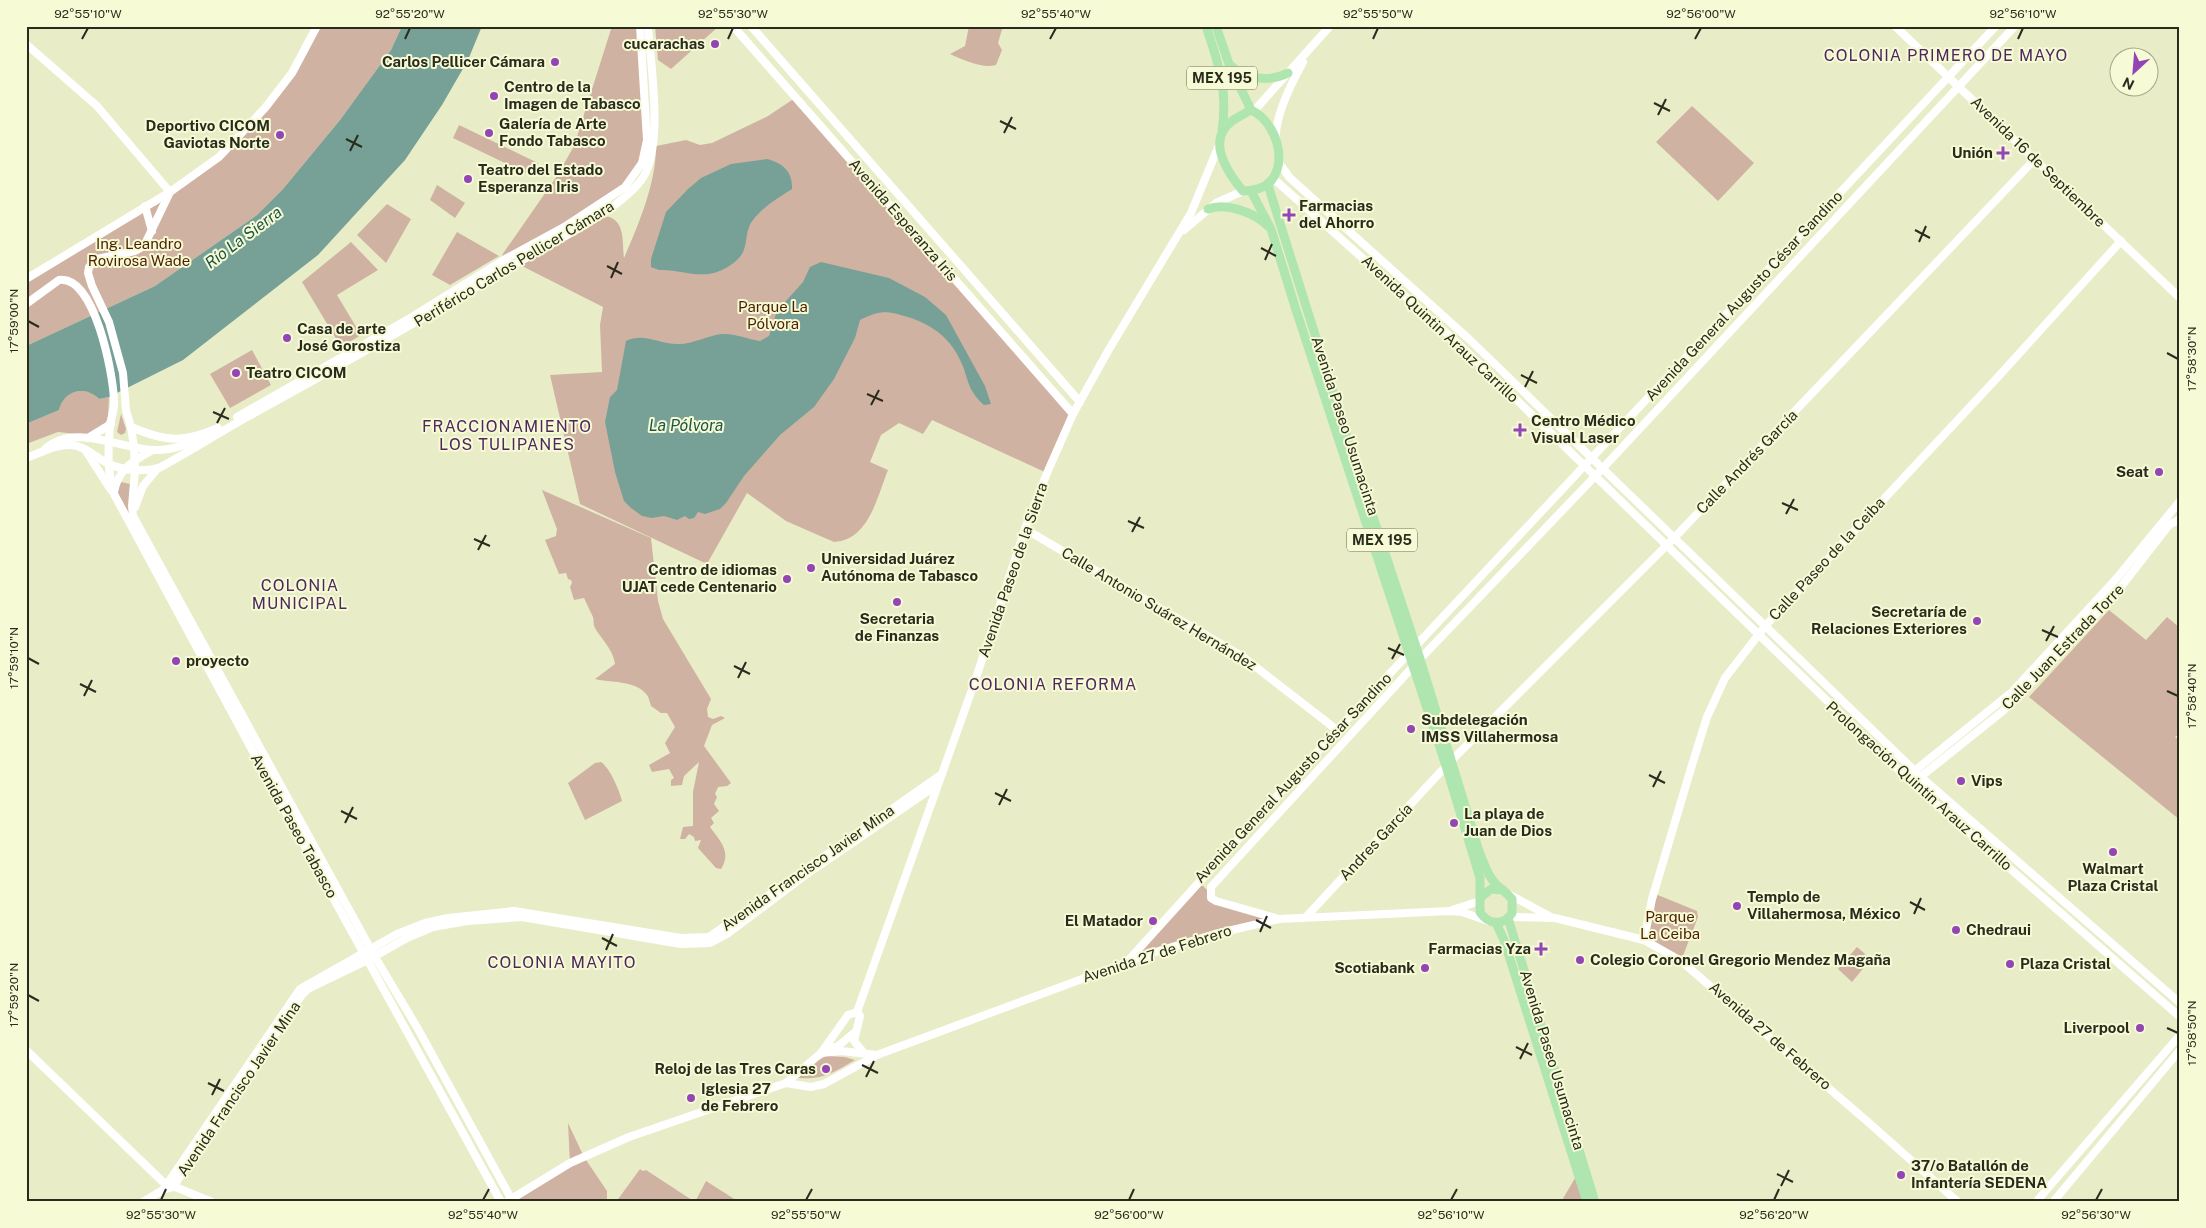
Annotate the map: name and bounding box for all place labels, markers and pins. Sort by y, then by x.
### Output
place label: cucarachas [623,35,705,52]
marker: cucarachas [709,38,721,50]
place label: Carlos Pellicer Cámara [382,53,545,70]
marker: Carlos Pellicer Cámara [549,56,561,68]
place label: Centro de la Imagen de Tabasco [504,78,641,112]
marker: Centro de la Imagen de Tabasco [488,90,500,102]
place label: Galería de Arte Fondo Tabasco [499,115,607,149]
place label: Deportivo CICOM Gaviotas Norte [146,117,270,151]
marker: Galería de Arte Fondo Tabasco [483,127,495,139]
marker: Deportivo CICOM Gaviotas Norte [274,129,286,141]
place label: Unión [1952,144,1993,161]
marker: Unión [1997,147,2009,159]
place label: Teatro del Estado Esperanza Iris [478,161,603,195]
marker: Teatro del Estado Esperanza Iris [462,173,474,185]
place label: Farmacias del Ahorro [1299,197,1375,231]
marker: Farmacias del Ahorro [1283,209,1295,221]
place label: Casa de arte José Gorostiza [297,320,401,354]
marker: Casa de arte José Gorostiza [281,332,293,344]
place label: Teatro CICOM [246,364,347,381]
marker: Teatro CICOM [230,367,242,379]
place label: Centro Médico Visual Laser [1531,412,1636,446]
marker: Centro Médico Visual Laser [1513,423,1527,437]
place label: Seat [2116,463,2149,480]
marker: Seat [2153,466,2165,478]
place label: Universidad Juárez Autónoma de Tabasco [821,550,978,584]
place label: Centro de idiomas UJAT cede Centenario [622,561,777,595]
marker: Universidad Juárez Autónoma de Tabasco [805,562,817,574]
marker: Centro de idiomas UJAT cede Centenario [781,573,793,585]
marker: Secretaria de Finanzas [891,596,903,608]
place label: Secretaría de Relaciones Exteriores [1811,603,1967,637]
place label: Secretaria de Finanzas [855,610,939,644]
marker: Secretaría de Relaciones Exteriores [1971,615,1983,627]
place label: proyecto [186,652,250,669]
marker: proyecto [170,655,182,667]
place label: Subdelegación IMSS Villahermosa [1421,711,1558,745]
marker: Subdelegación IMSS Villahermosa [1405,723,1417,735]
place label: Vips [1971,772,2003,789]
marker: Vips [1955,775,1967,787]
place label: La playa de Juan de Dios [1464,805,1552,839]
marker: La playa de Juan de Dios [1448,817,1460,829]
marker: Walmart Plaza Cristal [2107,846,2119,858]
place label: Walmart Plaza Cristal [2067,860,2159,894]
place label: Templo de Villahermosa, México [1747,888,1901,922]
marker: Templo de Villahermosa, México [1731,900,1743,912]
place label: El Matador [1065,912,1143,929]
marker: El Matador [1147,915,1159,927]
place label: Chedraui [1966,921,2031,938]
marker: Chedraui [1950,924,1962,936]
place label: Farmacias Yza [1428,940,1531,957]
marker: Farmacias Yza [1535,943,1547,955]
place label: Colegio Coronel Gregorio Mendez Magaña [1590,951,1891,968]
marker: Colegio Coronel Gregorio Mendez Magaña [1574,954,1586,966]
place label: Plaza Cristal [2020,955,2111,972]
marker: Plaza Cristal [2004,958,2016,970]
place label: Scotiabank [1334,959,1415,976]
marker: Scotiabank [1419,962,1431,974]
place label: Liverpool [2064,1019,2130,1036]
marker: Liverpool [2134,1022,2146,1034]
place label: Reloj de las Tres Caras [655,1060,816,1077]
marker: Reloj de las Tres Caras [820,1063,832,1075]
place label: Iglesia 27 de Febrero [701,1080,779,1114]
marker: Iglesia 27 de Febrero [685,1092,697,1104]
place label: 37/o Batallón de Infantería SEDENA [1911,1157,2047,1191]
marker: 37/o Batallón de Infantería SEDENA [1895,1169,1907,1181]

